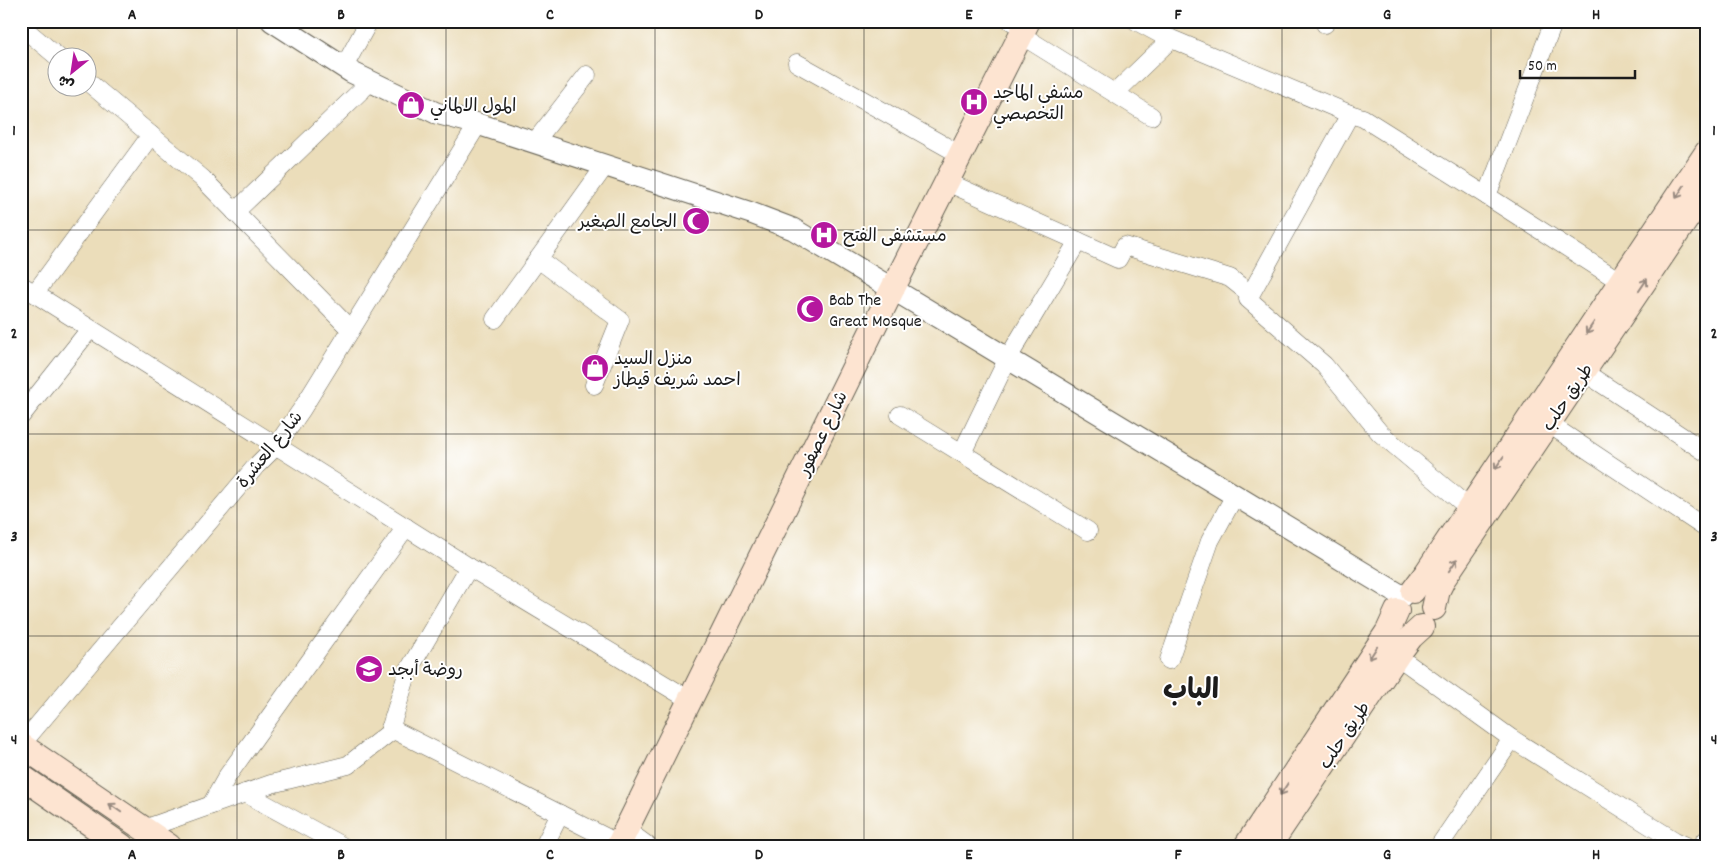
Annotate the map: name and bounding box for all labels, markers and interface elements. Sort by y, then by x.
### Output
text: A [128,4,137,27]
text: B [337,4,345,27]
text: C [546,4,554,27]
text: D [755,4,764,27]
text: E [965,4,973,27]
text: F [1174,4,1182,27]
text: G [1383,4,1391,27]
text: H [1592,4,1600,27]
north arrow [48,48,98,98]
scale bar [1520,48,1636,80]
text: 50 m [1528,56,1557,78]
text: ش [55,69,78,94]
place label: مشفى الماجد التخصصي [993,82,1083,129]
hospital icon: مشفى الماجد التخصصي [959,87,989,117]
shop icon: المول الالماني [396,90,426,120]
place label: المول الالماني [430,95,516,121]
text: 1 [12,120,16,143]
text: 1 [1712,120,1716,143]
one-way arrow [1675,185,1685,199]
mosque icon: الجامع الصغير [681,206,711,236]
place label: الجامع الصغير [577,211,677,236]
hospital icon: مستشفى الفتح [809,220,839,250]
place label: مستشفى الفتح [843,225,947,250]
one-way arrow [1638,279,1648,293]
place label: Bab The Great Mosque [829,289,922,335]
mosque icon: Bab The Great Mosque [795,294,825,324]
one-way arrow [1585,321,1595,335]
text: 2 [11,323,18,346]
text: 2 [1711,323,1718,346]
place label: منزل السيد احمد شريف قيطاز [612,348,741,394]
shop icon: منزل السيد احمد شريف قيطاز [580,353,610,383]
street label: طريق حلب [1537,359,1601,437]
street label: شارع عصفور [792,387,856,482]
street label: شارع العشرة [232,407,310,495]
one-way arrow [1494,455,1504,469]
text: 3 [10,526,18,549]
text: 3 [1710,526,1718,549]
one-way arrow [1448,558,1458,572]
one-way arrow [1368,646,1378,660]
school or university icon: روضة أبجد [354,654,384,684]
place label: روضة أبجد [388,659,463,684]
district label: الباب [1163,673,1219,713]
street label: طريق حلب [1314,697,1378,775]
text: 4 [11,729,17,752]
text: 4 [1711,729,1717,752]
one-way arrow [1279,782,1289,796]
one-way arrow [108,803,122,813]
text: A [128,844,137,867]
text: B [337,844,345,867]
text: C [546,844,554,867]
text: D [755,844,764,867]
text: E [965,844,973,867]
text: F [1174,844,1182,867]
text: G [1383,844,1391,867]
text: H [1592,844,1600,867]

